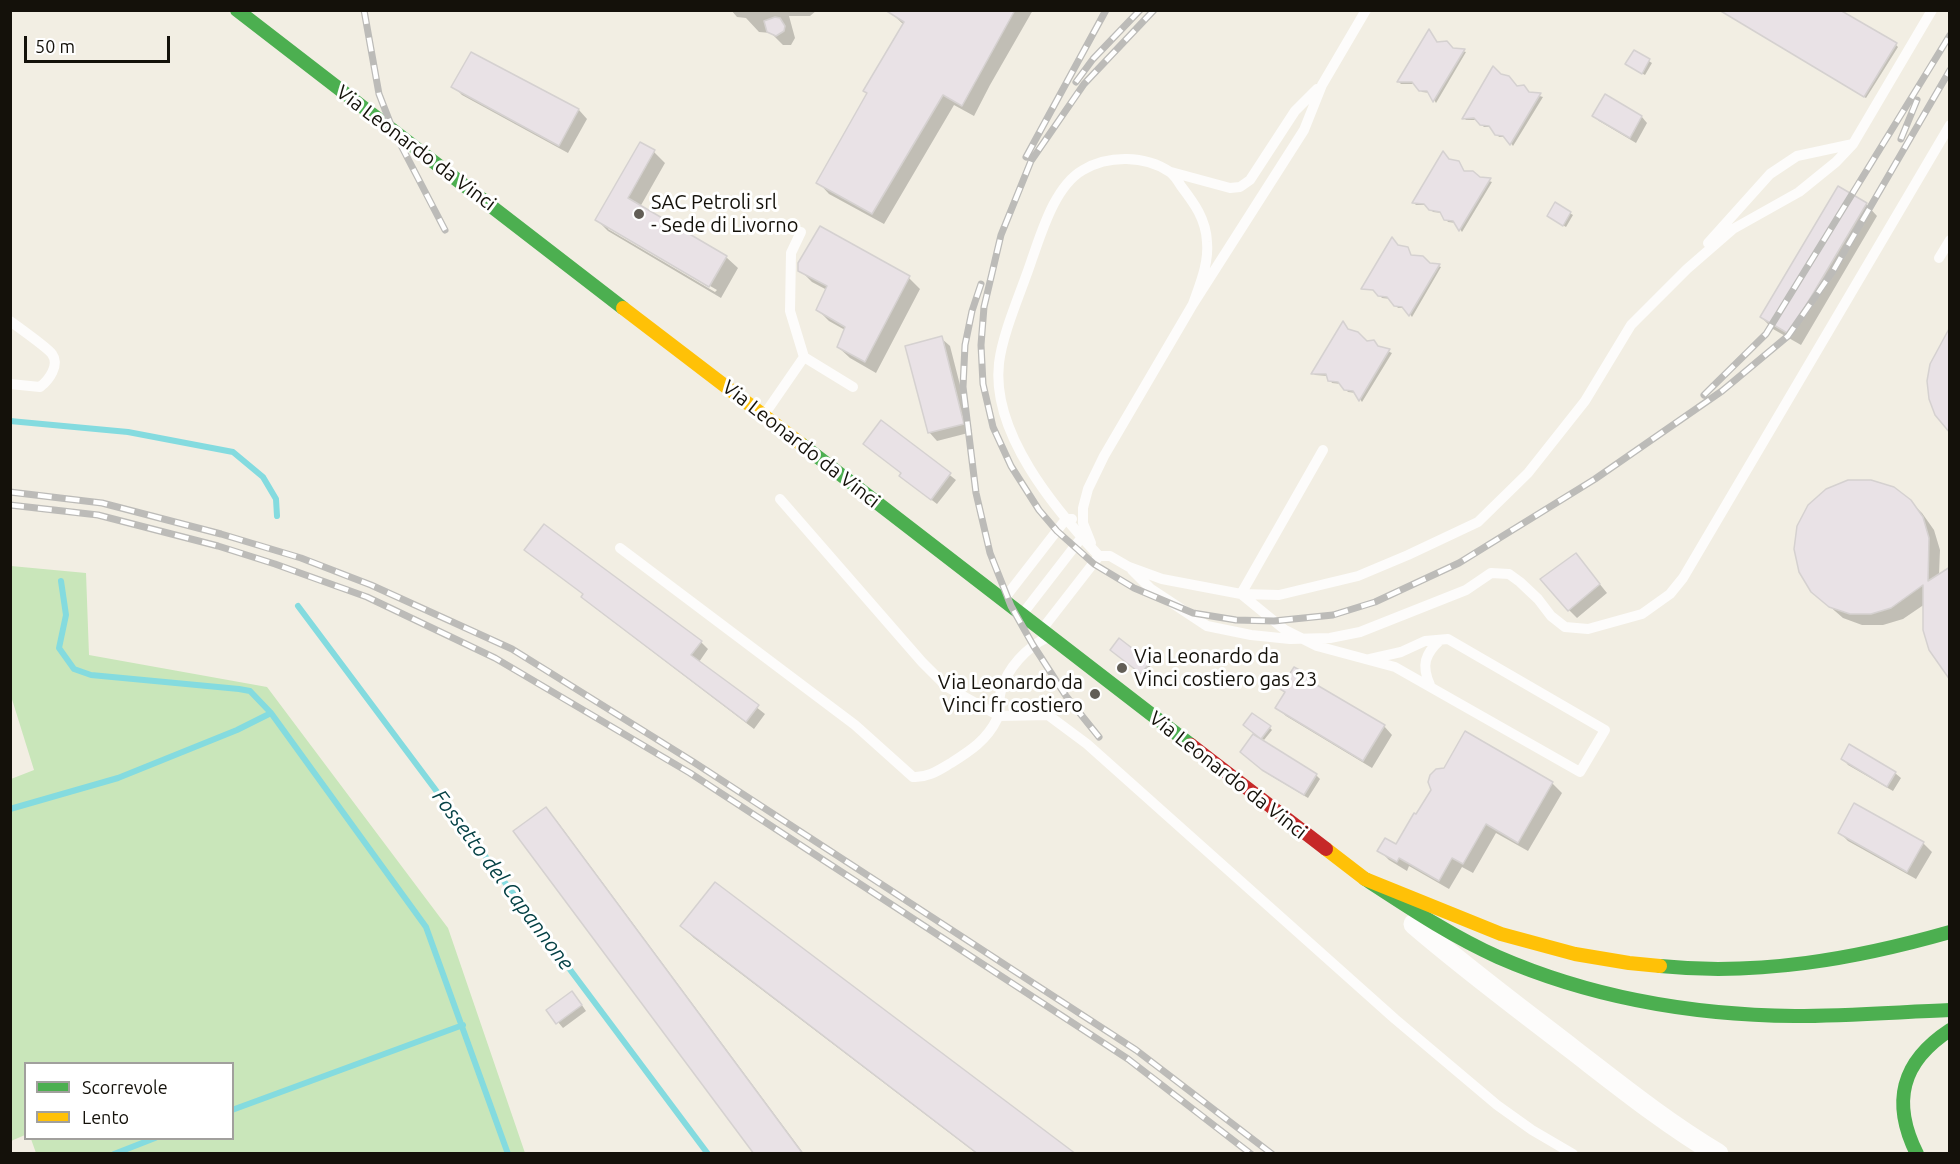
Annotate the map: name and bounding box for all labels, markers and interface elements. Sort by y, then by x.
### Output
scale bar [27,24,172,62]
text: 50 m [35,36,75,56]
street label: Via Leonardo da Vinci [331,80,501,216]
place label: SAC Petroli srl - Sede di Livorno [651,190,798,237]
marker: SAC Petroli srl - Sede di Livorno [632,207,646,221]
street label: Via Leonardo da Vinci [717,375,885,513]
place label: Via Leonardo da Vinci costiero gas 23 [1134,644,1317,691]
marker: Via Leonardo da Vinci costiero gas 23 [1115,661,1129,675]
place label: Via Leonardo da Vinci fr costiero [938,670,1083,717]
marker: Via Leonardo da Vinci fr costiero [1088,687,1102,701]
street label: Via Leonardo da Vinci [1144,706,1312,844]
water label: Fossetto del Capannone [427,785,579,975]
legend [24,1062,234,1140]
text: Scorrevole [82,1077,168,1097]
text: Lento [82,1107,129,1127]

